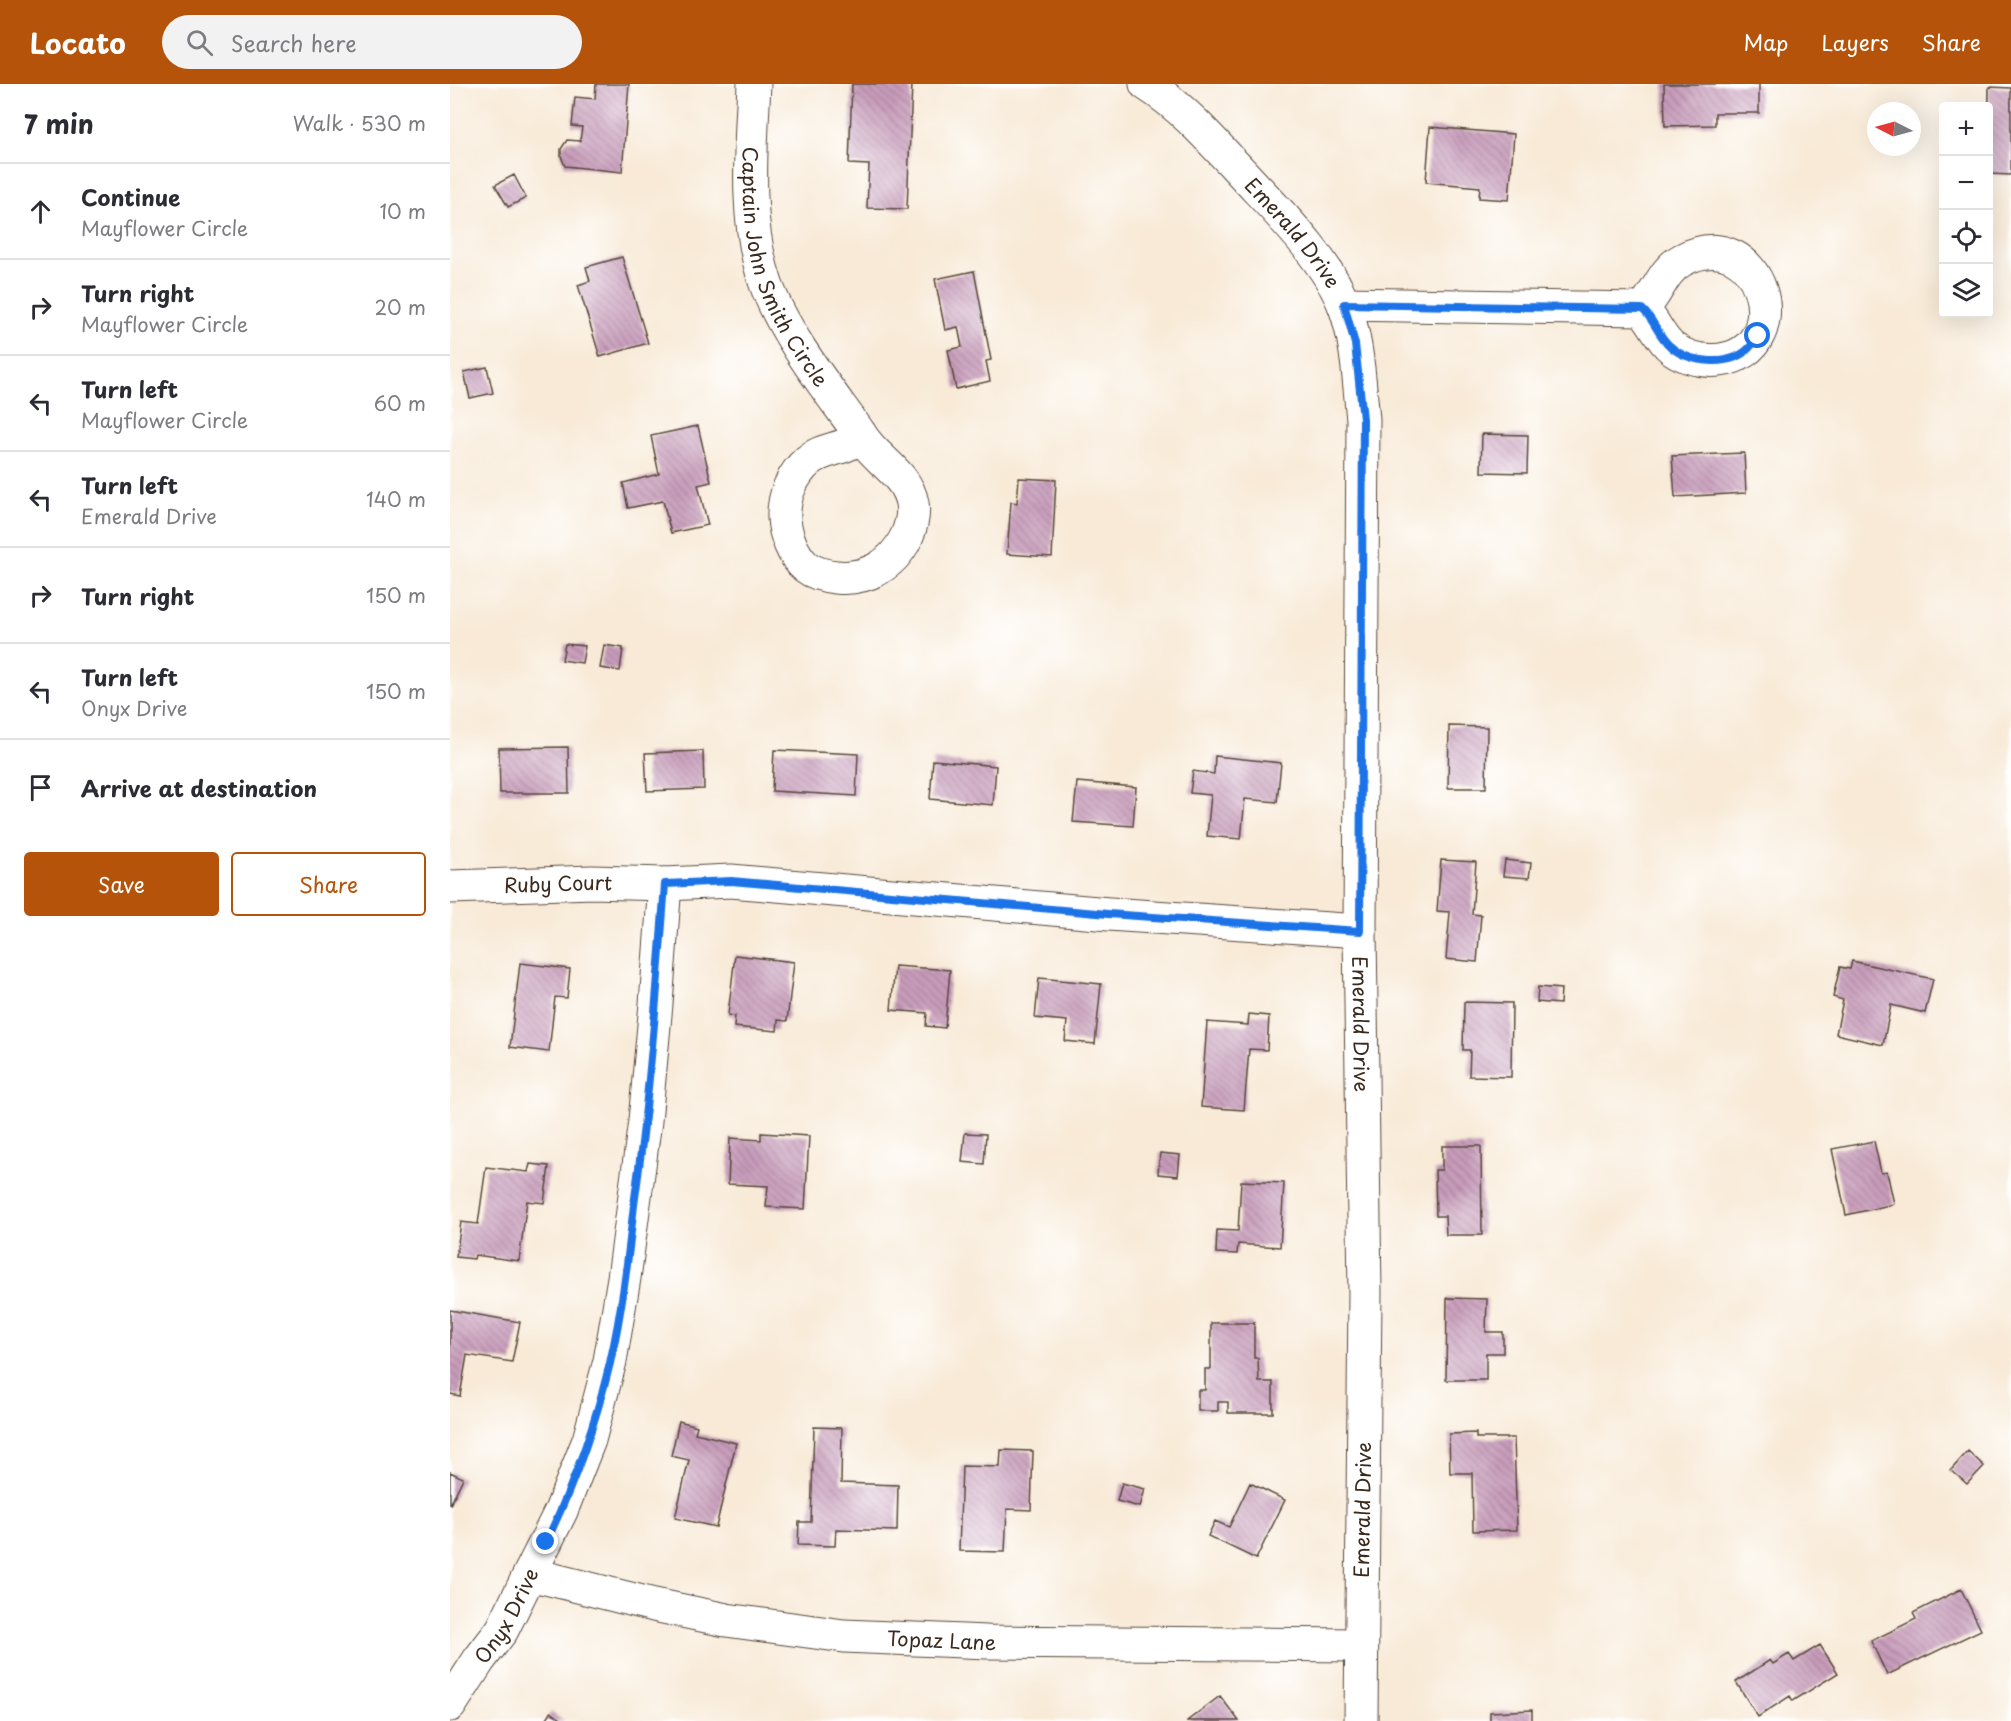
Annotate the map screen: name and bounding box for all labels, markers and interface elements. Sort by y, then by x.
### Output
search box [162,15,582,69]
text: Locato [30,21,126,64]
icon: search [183,26,216,59]
text: Search here [231,26,357,59]
text: Map [1744,26,1788,58]
text: Layers [1821,26,1889,58]
text: Share [1922,26,1981,58]
north arrow [1867,102,1921,156]
map controls [1939,102,1993,318]
button: + [1939,102,1993,156]
text: 7 min [24,104,94,143]
text: Walk · 530 m [293,108,426,138]
street label: Captain John Smith Circle [735,146,836,393]
button: − [1939,156,1993,210]
street label: Emerald Drive [1238,170,1348,294]
text: Continue [81,180,180,213]
icon: ahead [24,195,57,228]
text: 10 m [379,196,426,226]
button: locate [1939,210,1993,264]
text: Mayflower Circle [81,213,248,243]
button: layers [1939,264,1993,318]
text: Turn right [81,276,194,309]
icon: right [24,291,57,324]
text: 20 m [374,292,426,322]
text: Mayflower Circle [81,309,248,339]
route start [1744,322,1770,348]
text: Turn left [81,372,178,405]
icon: left [24,387,57,420]
text: 60 m [374,388,426,418]
text: Mayflower Circle [81,405,248,435]
text: Turn left [81,468,178,501]
icon: left [24,483,57,516]
text: 140 m [366,484,426,514]
text: Emerald Drive [81,501,217,531]
icon: right [24,579,57,612]
text: Turn right [81,579,194,612]
text: 150 m [366,580,426,610]
text: Turn left [81,660,178,693]
icon: left [24,675,57,708]
text: 150 m [366,676,426,706]
text: Onyx Drive [81,693,187,723]
icon: arrive [24,771,57,804]
text: Arrive at destination [81,771,317,804]
button: Save [24,852,219,916]
button: Share [231,852,426,916]
street label: Ruby Court [503,867,613,900]
street label: Emerald Drive [1345,956,1377,1092]
street label: Emerald Drive [1346,1442,1378,1578]
route end [532,1528,558,1554]
street label: Onyx Drive [467,1563,546,1670]
street label: Topaz Lane [886,1623,996,1657]

